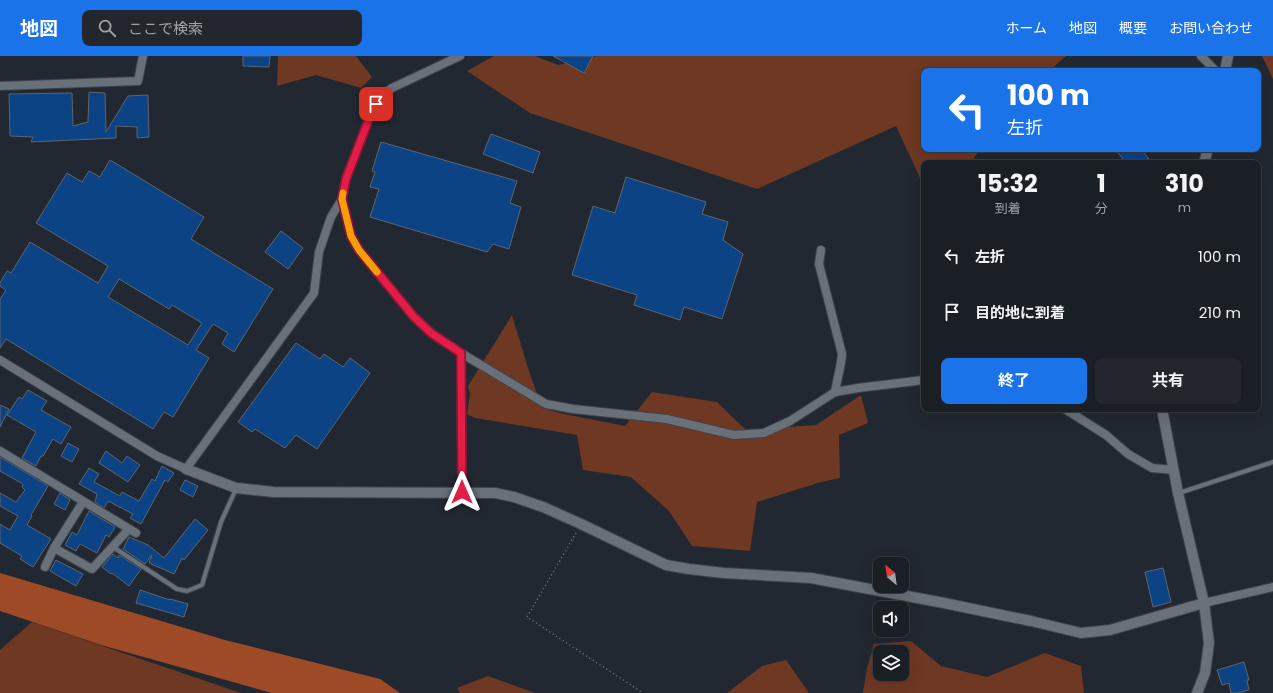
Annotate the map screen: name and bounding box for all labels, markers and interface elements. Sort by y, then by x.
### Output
search box [82,10,362,46]
text: 地図 [20,15,58,42]
icon: search [96,17,118,39]
text: ここで検索 [128,18,203,39]
text: ホーム [1005,18,1047,38]
text: 地図 [1069,18,1097,38]
text: 概要 [1119,18,1147,38]
text: お問い合わせ [1169,18,1253,38]
text: 100 m [1007,76,1090,115]
icon: left [941,84,993,136]
pin [359,87,393,121]
icon: arrive [365,93,387,115]
text: 左折 [1007,115,1043,140]
text: 15:32 [978,167,1038,200]
text: 1 [1097,167,1106,200]
text: 310 [1165,167,1204,200]
text: m [1178,198,1191,217]
text: 到着 [995,199,1021,218]
text: 分 [1095,199,1108,218]
icon: left [941,245,963,267]
text: 左折 [975,246,1005,267]
text: 100 m [1198,246,1241,267]
icon: arrive [941,301,963,323]
text: 目的地に到着 [975,302,1065,323]
text: 210 m [1199,302,1241,323]
button: 終了 [941,358,1087,404]
button: 共有 [1095,358,1241,404]
position arrow [441,471,483,513]
north arrow [873,557,909,593]
map controls [873,557,909,681]
button: sound [873,601,909,637]
button: layers [873,645,909,681]

